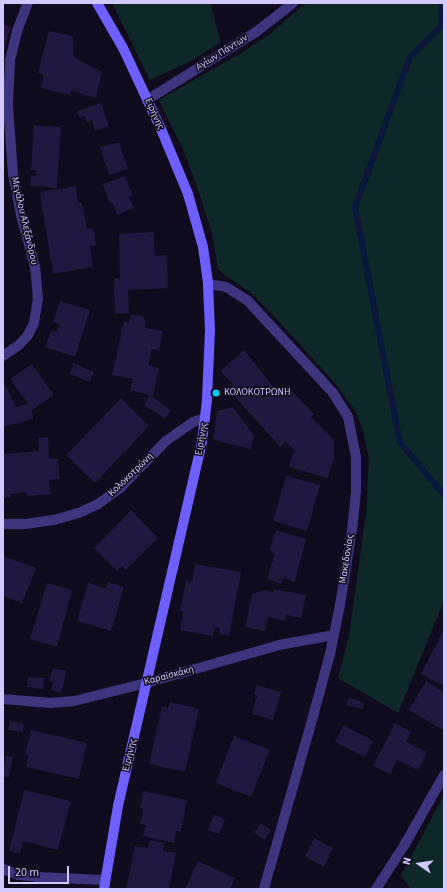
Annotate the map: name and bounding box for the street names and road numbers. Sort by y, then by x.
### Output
street label: Αγίων Πάντων [194,32,250,74]
street label: Ειρήνης [142,96,166,132]
street label: Μεγάλου Αλεξάνδρου [8,176,40,266]
street label: Ειρήνης [193,422,211,456]
street label: Κολοκοτρώνη [106,451,156,499]
street label: Μακεδονίας [337,533,357,585]
street label: Καραϊσκάκη [143,664,195,688]
street label: Ειρήνης [120,737,140,773]

